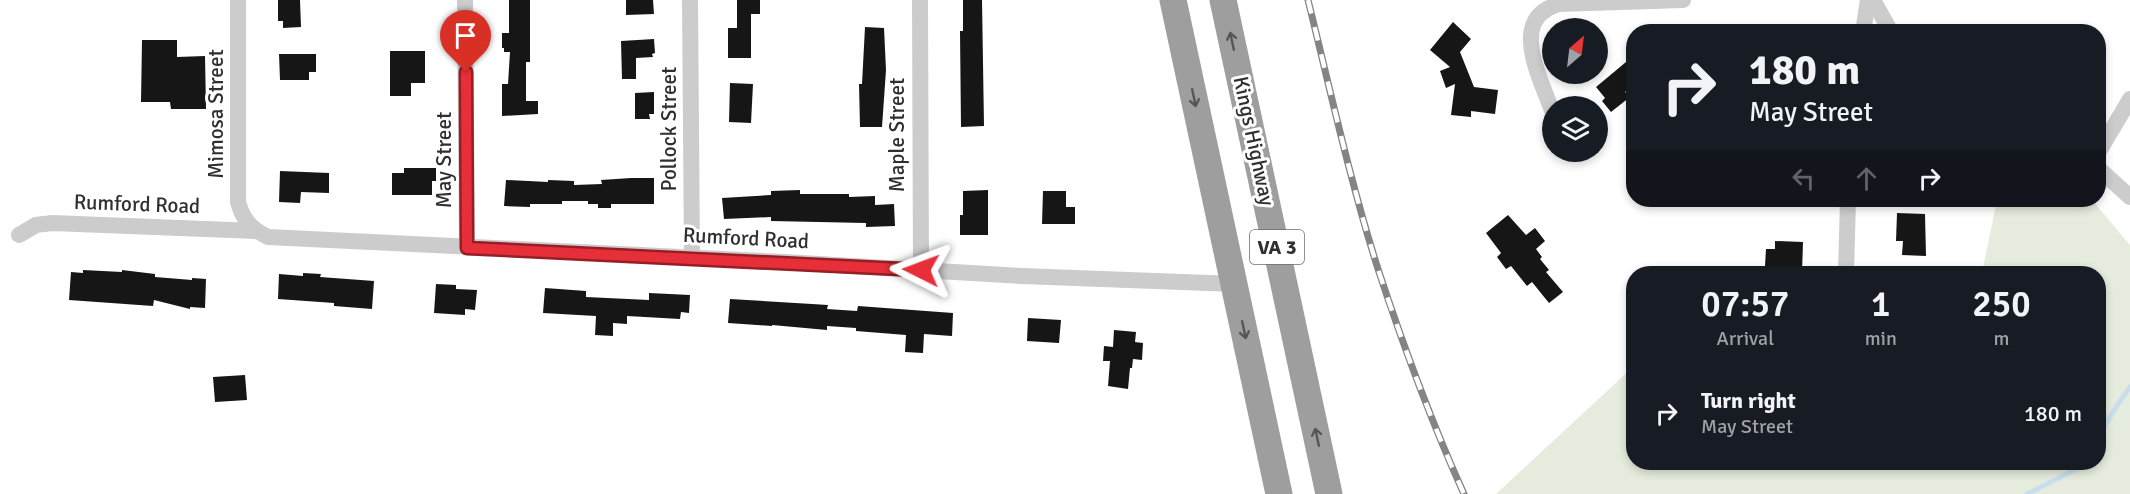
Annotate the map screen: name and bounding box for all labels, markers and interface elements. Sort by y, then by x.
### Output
pin [440,10,491,72]
north arrow [1542,18,1608,84]
map controls [1542,18,1608,162]
icon: arrive [449,19,482,52]
one-way arrow [1226,32,1237,51]
text: 180 m [1749,45,1860,96]
icon: right [1650,48,1728,126]
street label: Mimosa Street [203,49,229,179]
street label: Pollock Street [656,67,682,191]
street label: Kings Highway [1228,74,1280,208]
street label: Maple Street [884,78,910,192]
one-way arrow [1189,88,1201,107]
button: layers [1542,96,1608,162]
text: May Street [1749,96,1873,129]
street label: May Street [431,112,457,208]
icon: left [1787,162,1820,195]
icon: ahead [1850,162,1883,195]
icon: right [1913,162,1946,195]
street label: Rumford Road [73,189,201,219]
street label: Rumford Road [682,222,810,254]
road number: VA 3 [1250,230,1304,264]
position arrow [889,238,953,302]
text: 07:57 [1701,282,1789,327]
text: 1 [1871,282,1891,327]
text: 250 [1972,282,2031,327]
one-way arrow [1239,320,1250,339]
text: Arrival [1717,326,1774,351]
text: min [1865,326,1897,351]
text: m [1993,326,2009,351]
text: Turn right [1701,387,1796,414]
icon: right [1650,397,1683,430]
text: 180 m [2024,400,2082,427]
text: May Street [1701,414,1793,439]
one-way arrow [1311,427,1322,447]

